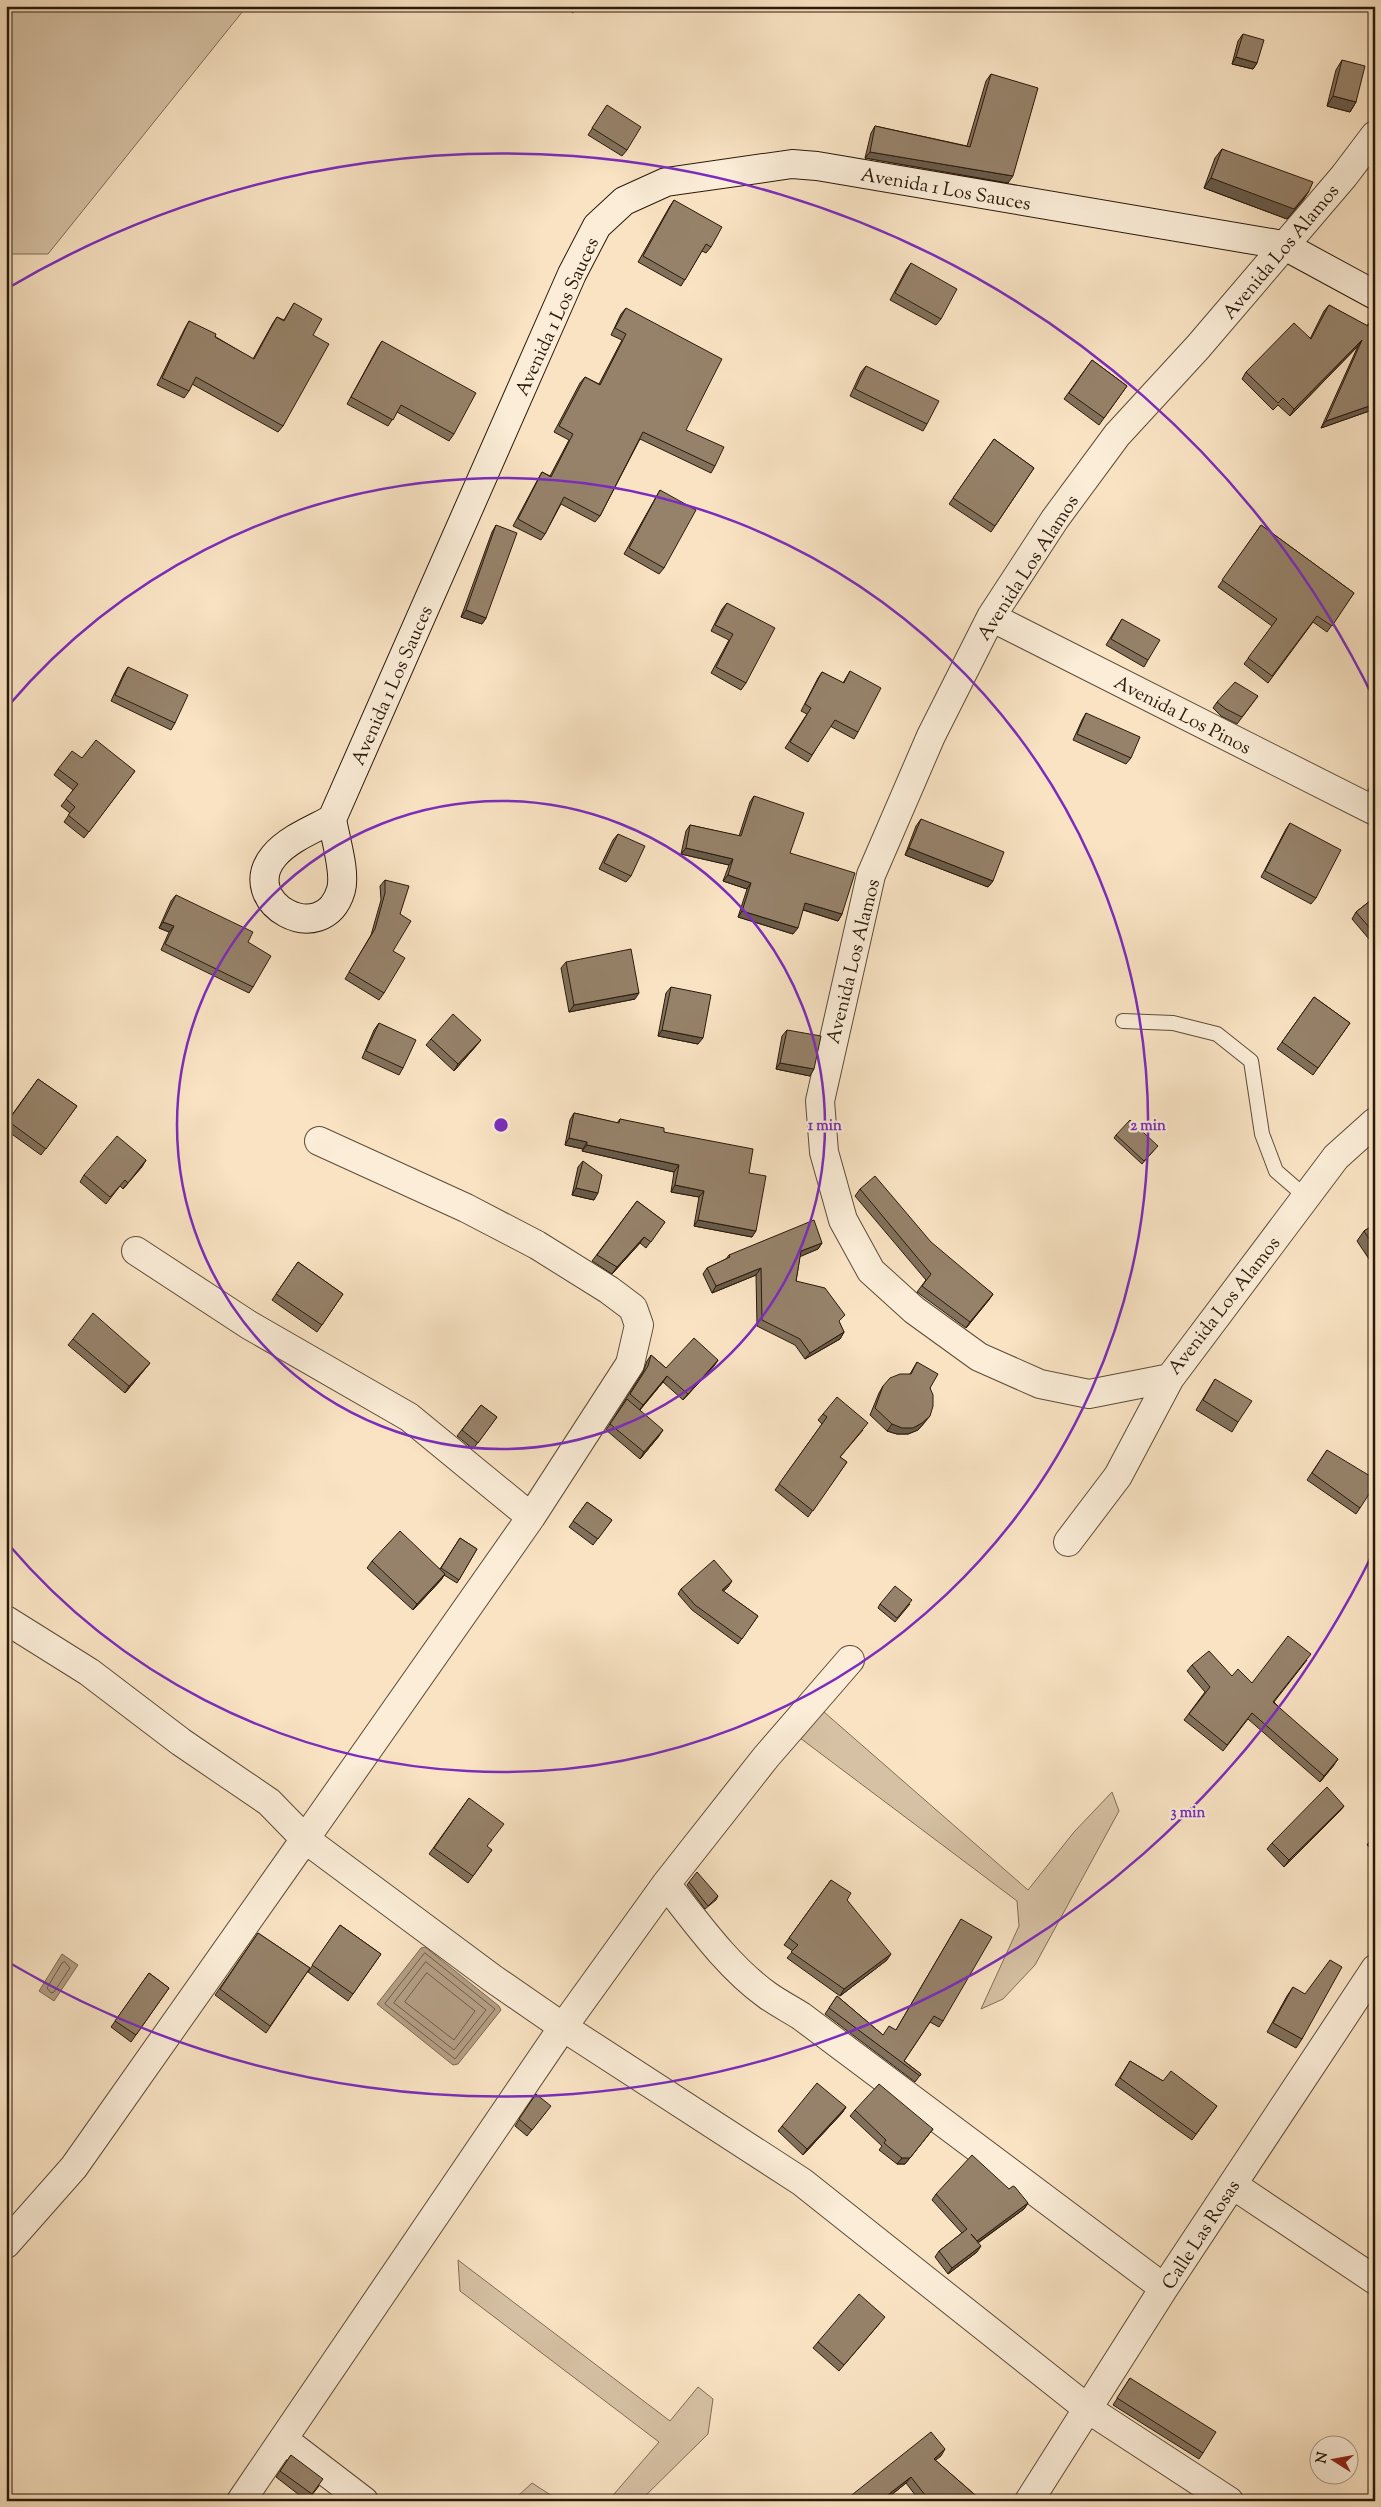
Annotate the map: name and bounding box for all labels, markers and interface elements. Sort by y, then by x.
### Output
street label: Avenida 1 Los Sauces [858,162,1033,219]
street label: Avenida Los Alamos [1217,179,1347,326]
street label: Avenida 1 Los Sauces [510,233,607,401]
street label: Avenida Los Alamos [972,490,1086,647]
street label: Avenida 1 Los Sauces [346,602,441,770]
street label: Avenida Los Pinos [1109,670,1255,762]
street label: Avenida Los Alamos [821,876,888,1047]
centre of rings [492,1116,510,1134]
text: 1 min [808,1116,842,1137]
text: 2 min [1130,1116,1166,1137]
street label: Avenida Los Alamos [1162,1232,1288,1381]
text: 3 min [1171,1803,1206,1824]
street label: Calle Las Rosas [1156,2175,1248,2296]
north arrow [1308,2434,1358,2484]
text: N [1312,2451,1334,2465]

